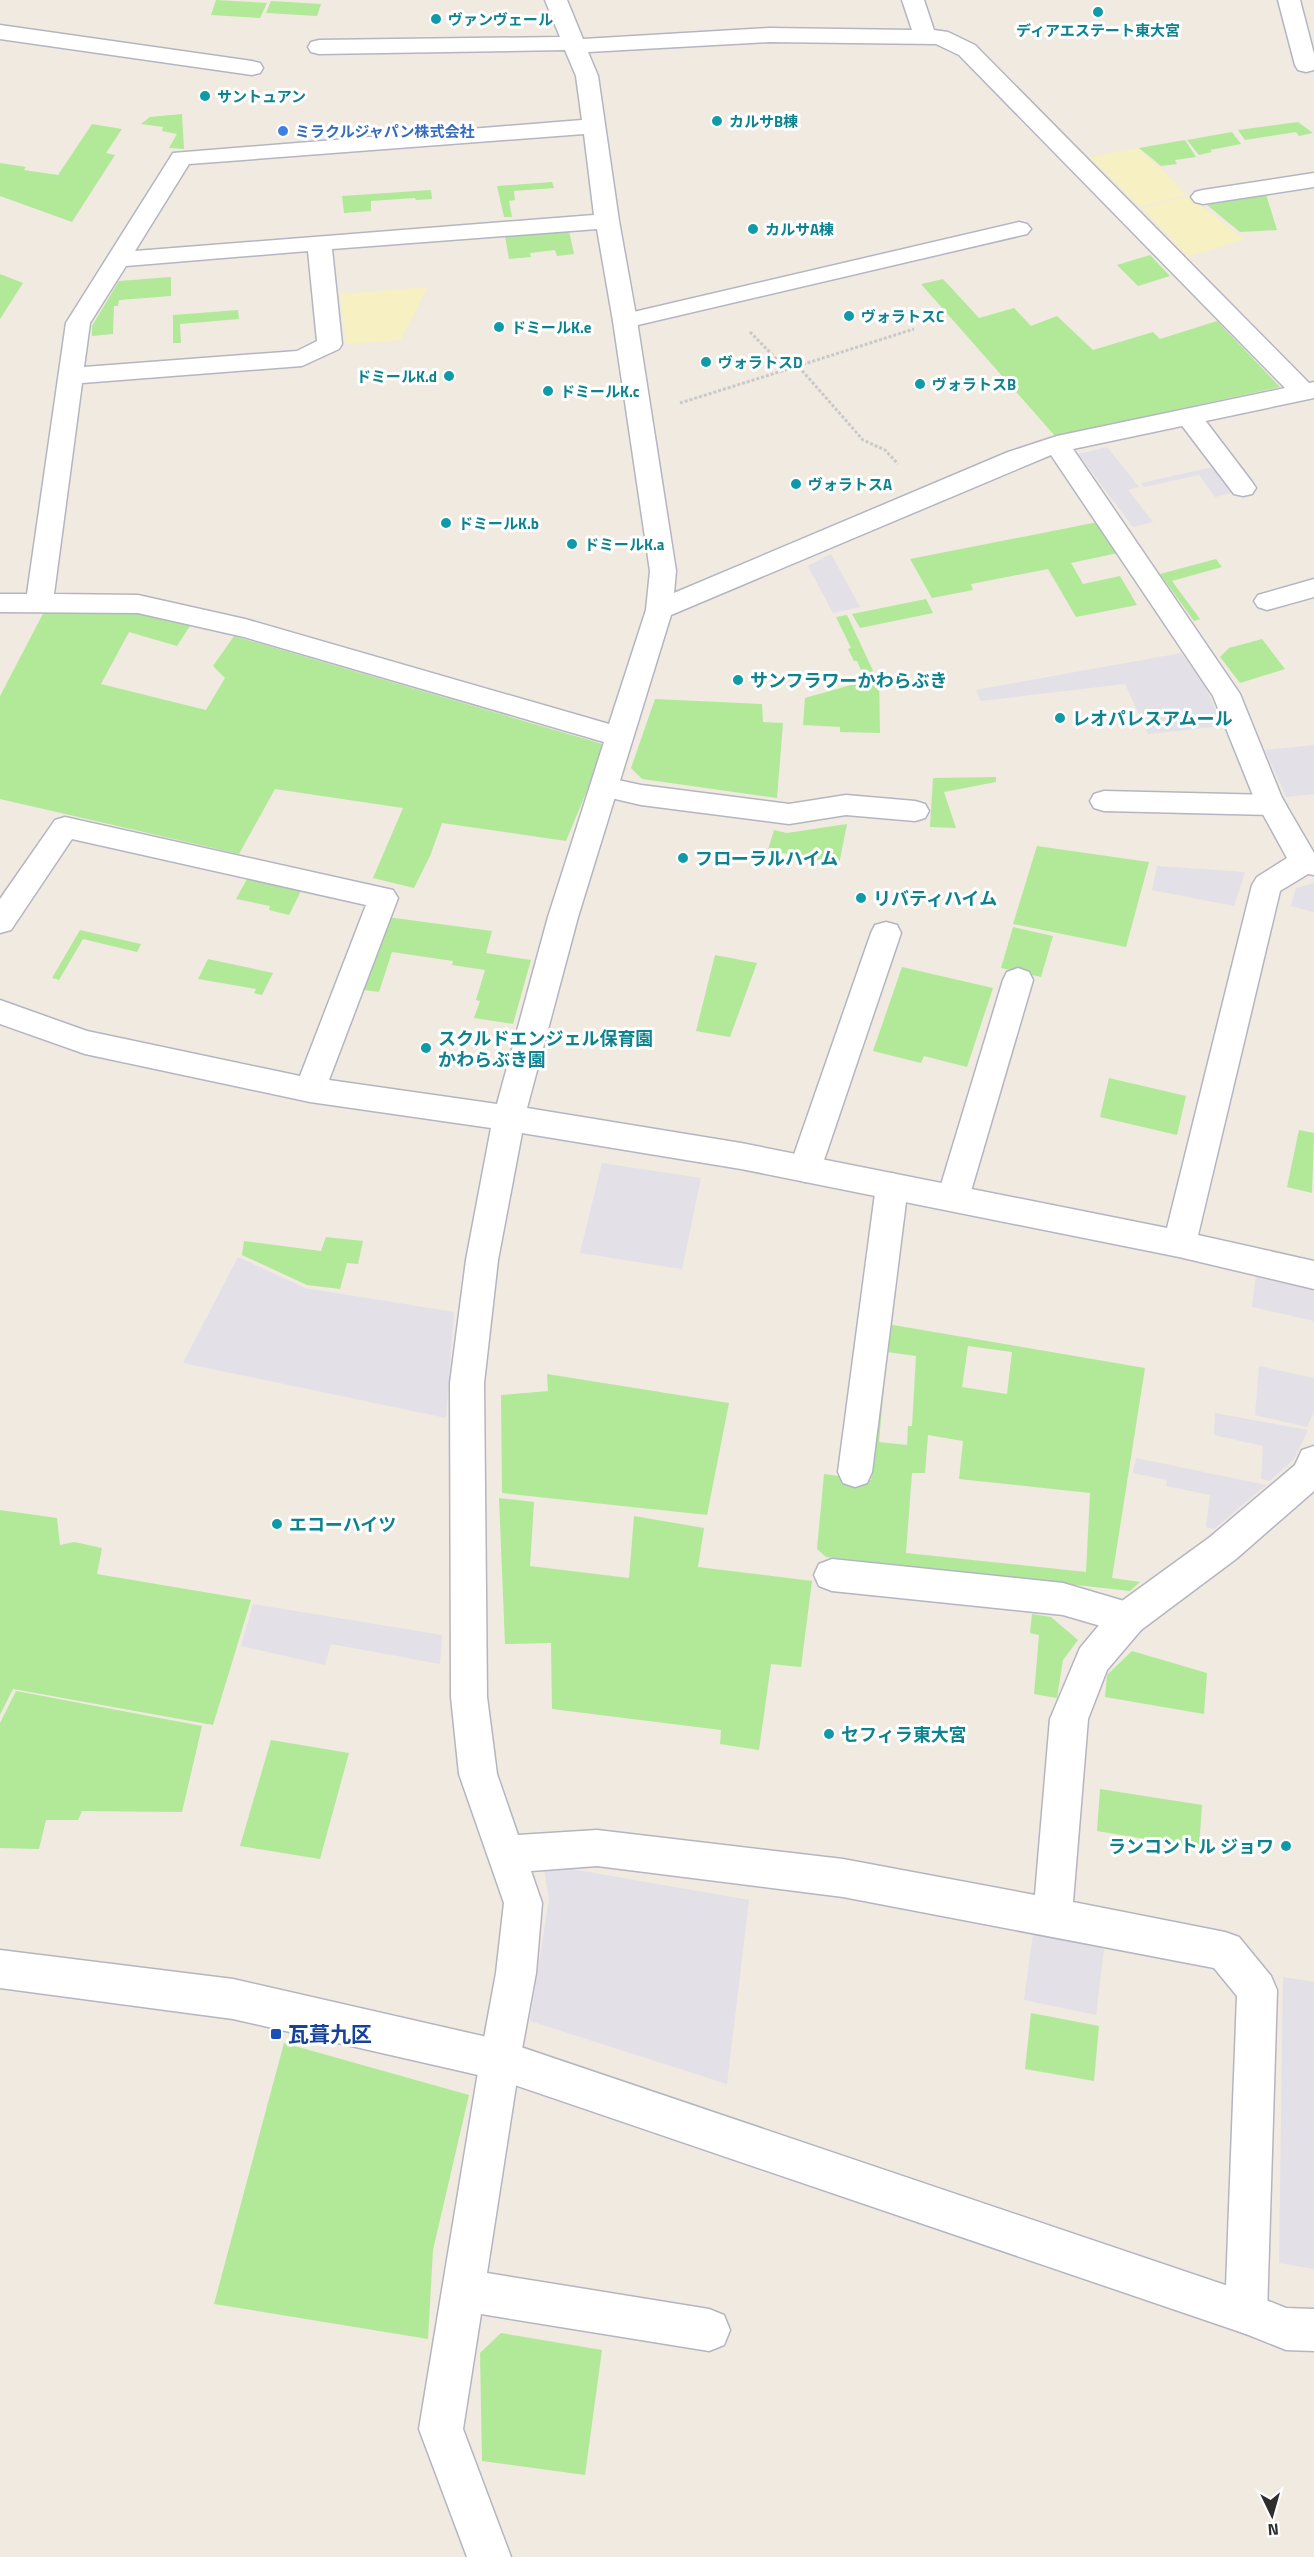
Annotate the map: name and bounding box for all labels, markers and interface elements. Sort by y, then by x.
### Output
marker: ディアエステート東大宮 [1091,5,1105,19]
place label: ヴァンヴェール [448,8,553,31]
marker: ヴァンヴェール [429,12,443,26]
place label: ディアエステート東大宮 [1016,19,1180,42]
place label: サントュアン [217,85,306,108]
marker: サントュアン [198,89,212,103]
place label: カルサB棟 [729,110,798,133]
marker: カルサB棟 [710,114,724,128]
place label: ミラクルジャパン株式会社 [295,120,475,143]
marker: ミラクルジャパン株式会社 [276,124,290,138]
place label: カルサA棟 [765,218,834,241]
marker: カルサA棟 [746,222,760,236]
place label: ヴォラトスC [861,305,944,328]
marker: ヴォラトスC [842,309,856,323]
place label: ドミールK.e [511,316,592,339]
marker: ドミールK.e [492,320,506,334]
place label: ヴォラトスD [718,351,803,374]
marker: ヴォラトスD [699,355,713,369]
place label: ドミールK.d [356,365,437,388]
marker: ドミールK.d [442,369,456,383]
place label: ヴォラトスB [932,373,1016,396]
marker: ヴォラトスB [913,377,927,391]
place label: ドミールK.c [560,380,640,403]
marker: ドミールK.c [541,384,555,398]
place label: ヴォラトスA [808,473,892,496]
marker: ヴォラトスA [789,477,803,491]
place label: ドミールK.b [458,512,539,535]
marker: ドミールK.b [439,516,453,530]
place label: ドミールK.a [584,533,665,556]
marker: ドミールK.a [565,537,579,551]
place label: サンフラワーかわらぶき [750,667,947,694]
marker: サンフラワーかわらぶき [731,673,745,687]
place label: レオパレスアムール [1072,705,1233,732]
marker: レオパレスアムール [1053,711,1067,725]
place label: フローラルハイム [695,845,838,872]
marker: フローラルハイム [676,851,690,865]
place label: リバティハイム [873,885,997,912]
marker: リバティハイム [854,891,868,905]
place label: スクルドエンジェル保育園 かわらぶき園 [438,1025,653,1073]
marker: スクルドエンジェル保育園 かわらぶき園 [419,1041,433,1055]
place label: エコーハイツ [289,1511,396,1538]
marker: エコーハイツ [270,1517,284,1531]
place label: セフィラ東大宮 [841,1721,967,1748]
marker: セフィラ東大宮 [822,1727,836,1741]
place label: ランコントル ジョワ [1108,1833,1274,1860]
marker: ランコントル ジョワ [1279,1839,1293,1853]
place label: 瓦葺九区 [288,2018,372,2050]
marker: 瓦葺九区 [269,2027,283,2041]
north arrow [1242,2485,1302,2545]
text: N [1267,2518,1280,2542]

